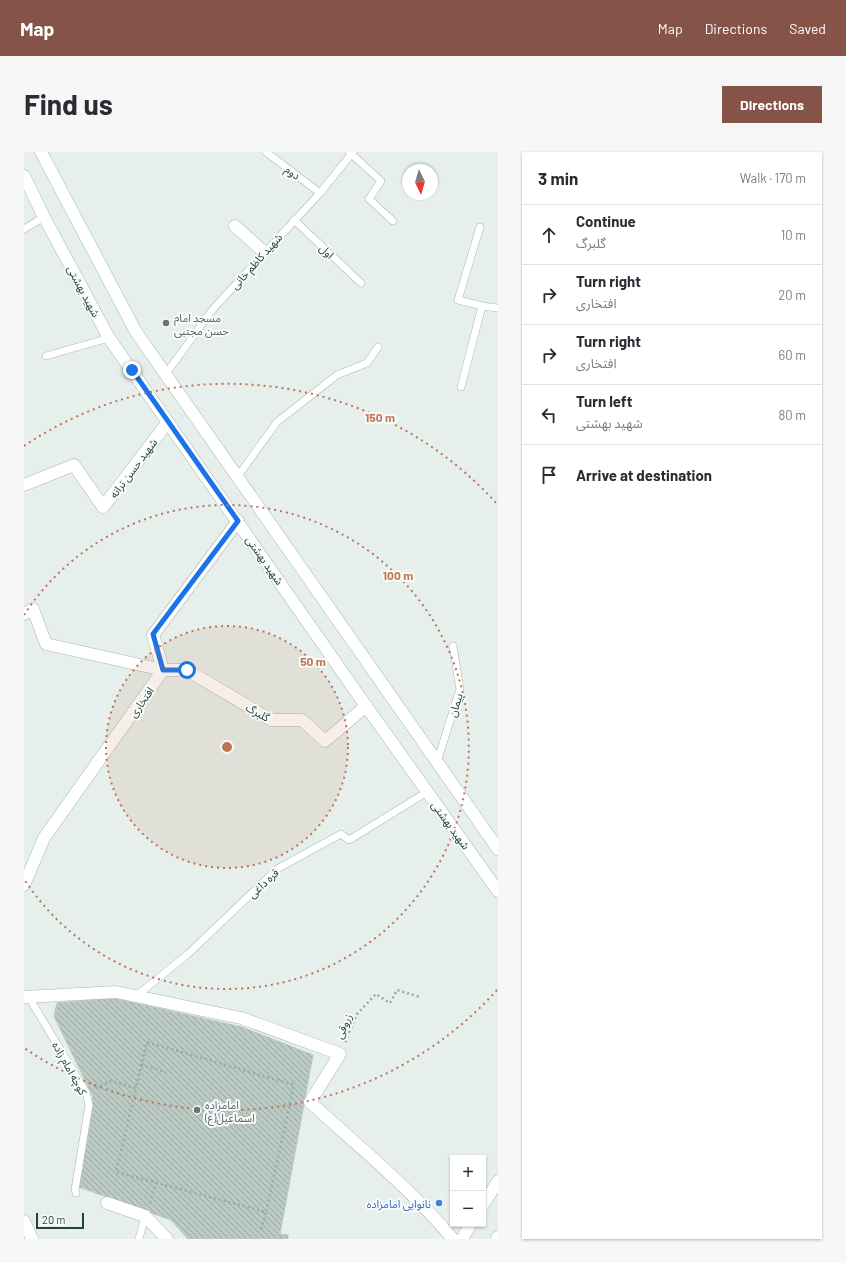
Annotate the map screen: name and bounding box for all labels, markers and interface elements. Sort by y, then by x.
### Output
text: Map [20,17,54,40]
text: Map [658,20,683,37]
text: Directions [705,20,767,37]
text: Saved [789,20,826,37]
button: Directions [722,86,822,123]
text: Find us [24,87,113,121]
street label: دوم [282,162,303,183]
north arrow [402,164,438,200]
text: 3 min [538,168,578,188]
text: Walk · 170 m [740,170,806,186]
text: Continue [576,212,636,230]
icon: ahead [538,224,560,246]
text: 10 m [781,227,806,243]
street label: شهید کاظم خانی [228,230,287,294]
text: گلبرگ [576,235,606,251]
street label: اول [316,241,337,262]
street label: شهید بهشتی [64,263,103,320]
text: Turn right [576,272,641,290]
icon: right [538,284,560,306]
text: 20 m [778,287,806,303]
text: افتخاری [576,295,616,311]
place label: مسجد امام حسن مجتبی [174,311,229,338]
marker: مسجد امام حسن مجتبی [161,318,171,328]
text: Turn right [576,332,641,350]
icon: right [538,344,560,366]
text: 60 m [779,347,806,363]
text: افتخاری [576,355,616,371]
route end [123,361,141,379]
text: Turn left [576,392,632,410]
icon: left [538,404,560,426]
text: 80 m [779,407,806,423]
text: 150 m [365,410,395,424]
text: شهید بهشتی [576,415,643,431]
street label: شهید حسن ترانه [107,436,161,501]
icon: arrive [538,464,560,486]
text: Arrive at destination [576,466,712,484]
street label: شهید بهشتی [243,533,287,588]
text: 100 m [383,568,413,582]
text: 50 m [300,654,326,668]
route start [178,661,196,679]
street label: افتخاری [126,684,157,720]
street label: پیمان [445,691,467,719]
street label: گلبرگ [243,700,273,725]
centre of rings [220,740,234,754]
street label: شهید بهشتی [428,798,473,853]
street label: قره داغی [245,866,282,901]
street label: زروقی [332,1011,355,1041]
street label: کوچه امام زاده [48,1039,90,1098]
place label: امامزاده اسماعیل(ع) [204,1098,255,1126]
marker: امامزاده اسماعیل(ع) [192,1105,202,1115]
map controls [450,1155,486,1227]
button: + [450,1155,486,1191]
button: − [450,1191,486,1227]
place label: نانوایی امامزاده [367,1197,431,1211]
marker: نانوایی امامزاده [434,1198,444,1208]
scale bar [36,1211,84,1230]
text: 20 m [42,1213,65,1226]

